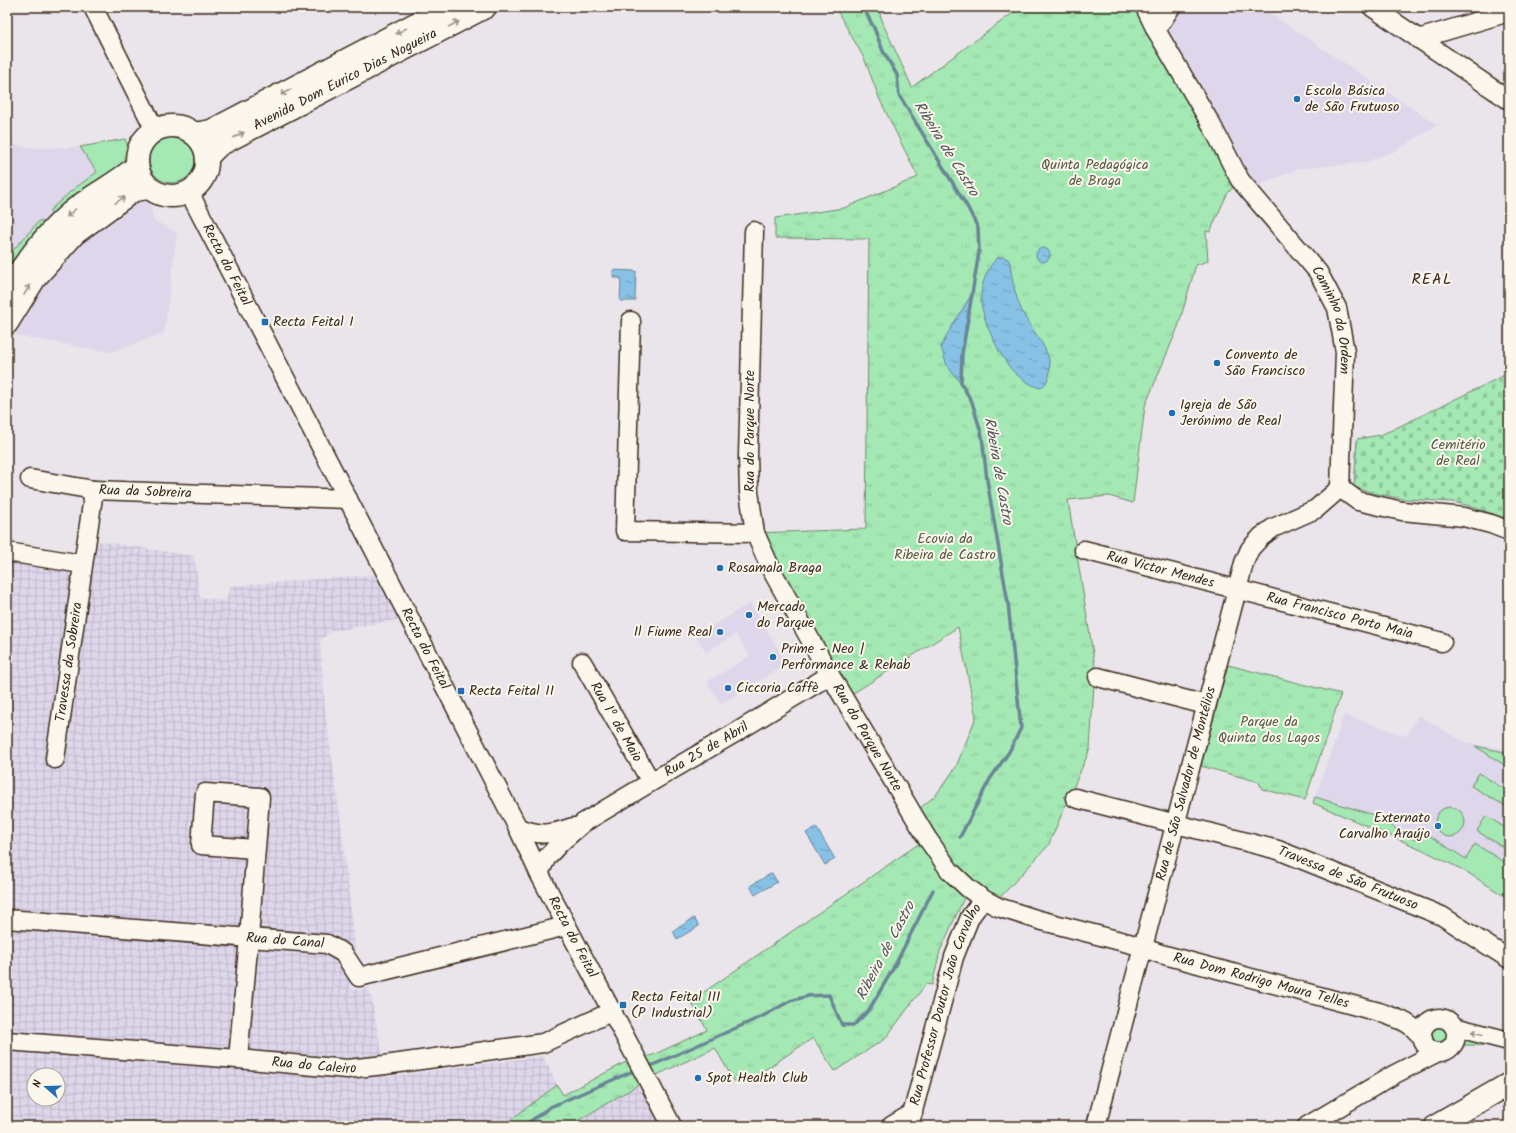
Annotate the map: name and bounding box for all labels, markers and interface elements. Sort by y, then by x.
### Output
one-way arrow [447,19,459,27]
street label: Avenida Dom Eurico Dias Nogueira [249,23,441,136]
one-way arrow [395,28,407,35]
place label: Escola Básica de São Frutuoso [1305,80,1399,118]
one-way arrow [280,88,292,96]
marker: Escola Básica de São Frutuoso [1292,94,1302,104]
water label: Ribeira de Castro [907,97,986,202]
one-way arrow [232,131,244,138]
park label: Quinta Pedagógica de Braga [1041,154,1149,192]
one-way arrow [114,196,125,204]
one-way arrow [66,208,76,218]
street label: Recta do Feital [196,220,257,310]
street label: Caminho da Ordem [1306,261,1356,375]
district label: REAL [1411,267,1453,292]
one-way arrow [24,284,32,296]
place label: Recta Feital I [273,311,354,333]
marker: Recta Feital I [260,317,270,327]
place label: Convento de São Francisco [1225,344,1305,382]
marker: Convento de São Francisco [1212,358,1222,368]
street label: Rua do Parque Norte [739,369,761,492]
place label: Igreja de São Jerónimo de Real [1180,394,1282,432]
marker: Igreja de São Jerónimo de Real [1167,408,1177,418]
water label: Ribeira de Castro [977,415,1019,528]
park label: Cemitério de Real [1430,434,1486,472]
street label: Rua da Sobreira [98,479,192,504]
park label: Ecovia da Ribeira de Castro [894,528,996,566]
street label: Rua Victor Mendes [1104,545,1217,594]
place label: Rosamala Braga [728,557,822,579]
marker: Rosamala Braga [715,563,725,573]
street label: Rua Francisco Porto Maia [1264,586,1415,645]
place label: Mercado do Parque [757,596,815,634]
street label: Travessa da Sobreira [49,601,89,723]
street label: Recta do Feital [395,604,456,694]
marker: Mercado do Parque [744,610,754,620]
place label: Il Fiume Real [634,621,713,643]
marker: Il Fiume Real [715,627,725,637]
place label: Prime - Neo | Performance & Rehab [781,638,911,676]
marker: Prime - Neo | Performance & Rehab [768,652,778,662]
place label: Ciccoria Caffè [736,677,818,699]
street label: Rua 1º de Maio [584,678,648,766]
street label: Rua do Parque Norte [826,679,908,796]
place label: Recta Feital II [469,680,554,702]
marker: Ciccoria Caffè [723,683,733,693]
street label: Rua de São Salvador de Montélios [1150,684,1222,883]
marker: Recta Feital II [456,686,466,696]
park label: Parque da Quinta dos Lagos [1218,711,1320,749]
street label: Rua 25 de Abril [660,716,753,783]
place label: Externato Carvalho Araújo [1339,807,1430,845]
marker: Externato Carvalho Araújo [1433,821,1443,831]
street label: Travessa de São Frutuoso [1275,840,1421,916]
street label: Recta do Feital [542,892,604,982]
water label: Ribeira de Castro [850,896,923,1005]
street label: Rua Professor Doutor João Carvalho [904,899,987,1108]
street label: Rua do Canal [245,927,326,955]
street label: Rua Dom Rodrigo Moura Telles [1171,947,1352,1015]
place label: Recta Feital III (P Industrial) [631,986,720,1024]
marker: Recta Feital III (P Industrial) [618,1000,628,1010]
one-way arrow [1471,1029,1484,1037]
street label: Rua do Caleiro [271,1051,358,1080]
north arrow [26,1067,66,1107]
place label: Spot Health Club [706,1067,808,1089]
marker: Spot Health Club [693,1073,703,1083]
text: N [28,1078,47,1090]

